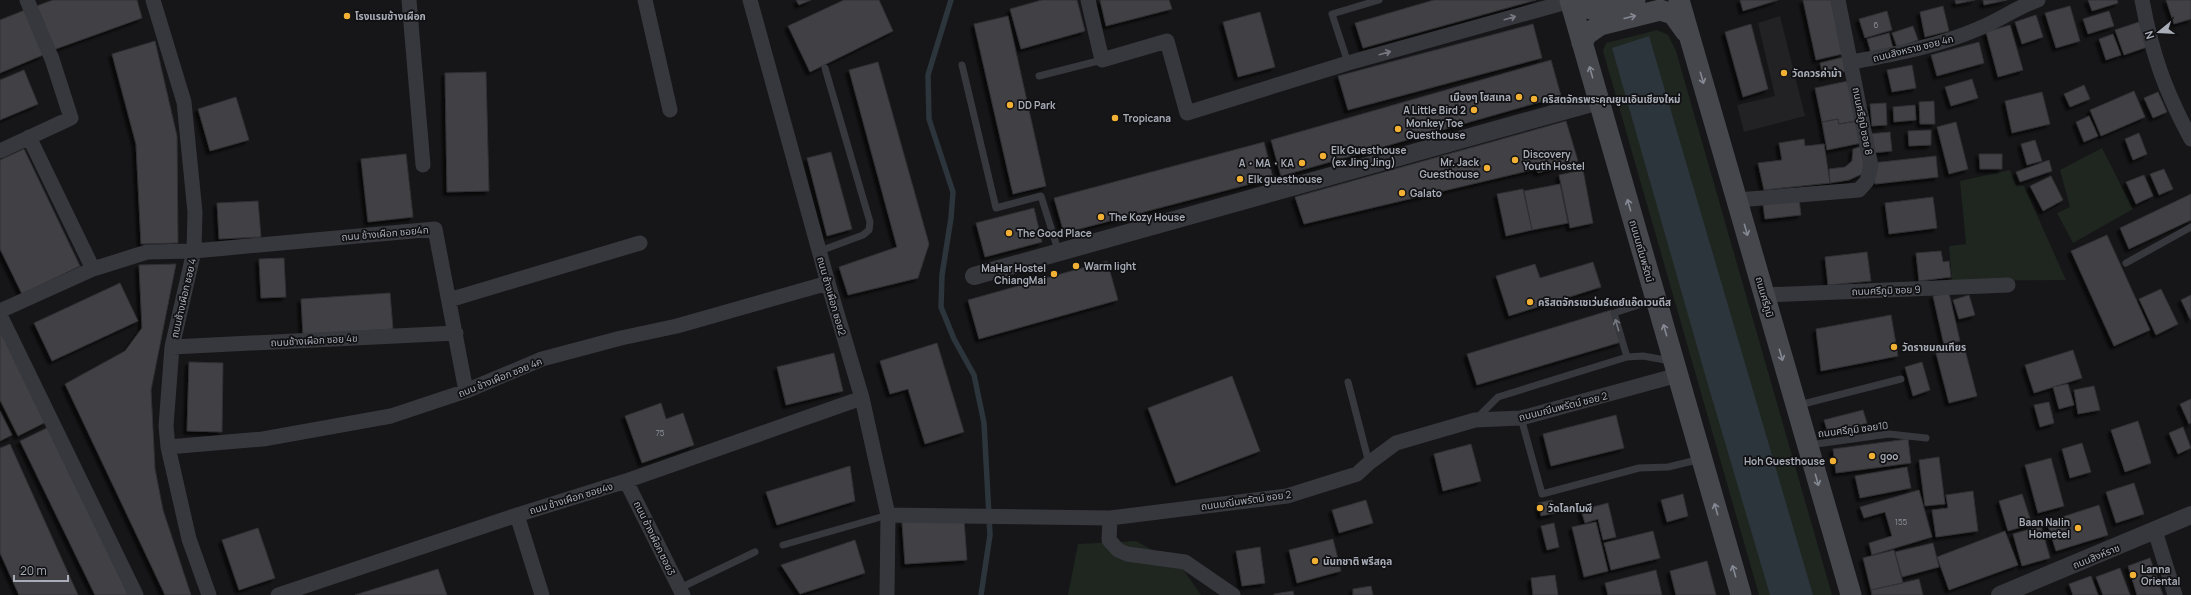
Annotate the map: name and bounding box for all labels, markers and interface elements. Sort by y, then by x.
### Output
place label: โรงแรมช้างเผือก [355,9,426,23]
marker: โรงแรมช้างเผือก [342,11,352,21]
north arrow [2139,12,2179,52]
one-way arrow [1504,13,1517,21]
one-way arrow [1623,13,1636,21]
house number: 6 [1874,19,1879,30]
text: N [2141,29,2157,41]
street label: ถนนสิงหราช ซอย 4ก [1871,31,1955,65]
one-way arrow [1379,49,1392,56]
one-way arrow [1587,66,1594,79]
place label: วัดควรค่าม้า [1792,66,1842,80]
marker: วัดควรค่าม้า [1779,68,1789,78]
one-way arrow [1699,71,1706,84]
street label: ถนนศรีภูมิ ซอย 8 [1850,86,1876,156]
place label: เมืองๆ โฮสเทล [1450,90,1511,104]
marker: เมืองๆ โฮสเทล [1514,92,1524,102]
place label: คริสตจักรพระคุณยูนเอินเชียงใหม่ [1542,92,1681,106]
marker: คริสตจักรพระคุณยูนเอินเชียงใหม่ [1529,94,1539,104]
place label: DD Park [1018,98,1056,112]
marker: DD Park [1005,100,1015,110]
place label: A Little Bird 2 [1403,103,1466,117]
marker: A Little Bird 2 [1469,105,1479,115]
place label: Tropicana [1123,111,1171,125]
marker: Tropicana [1110,113,1120,123]
place label: Monkey Toe Guesthouse [1406,116,1465,142]
marker: Monkey Toe Guesthouse [1393,124,1403,134]
place label: Elk Guesthouse (ex Jing Jing) [1331,143,1407,169]
place label: Discovery Youth Hostel [1523,147,1585,173]
marker: Elk Guesthouse (ex Jing Jing) [1318,151,1328,161]
place label: Mr. Jack Guesthouse [1420,155,1480,181]
marker: Discovery Youth Hostel [1510,155,1520,165]
place label: A・MA・KA [1239,156,1294,170]
marker: A・MA・KA [1297,158,1307,168]
marker: Mr. Jack Guesthouse [1482,163,1492,173]
place label: Elk guesthouse [1248,172,1322,186]
marker: Elk guesthouse [1235,174,1245,184]
place label: Galato [1410,186,1442,200]
marker: Galato [1397,188,1407,198]
one-way arrow [1625,199,1632,212]
place label: The Kozy House [1109,210,1185,224]
marker: The Kozy House [1096,212,1106,222]
street label: ถนนมณีนพรัตน์ [1626,218,1658,284]
street label: ถนน ช้างเผือก ซอย4ก [341,222,429,244]
one-way arrow [1743,223,1750,236]
place label: The Good Place [1017,226,1092,240]
marker: The Good Place [1004,228,1014,238]
street label: ถนน ช้างเผือก ซอย2 [814,255,850,337]
street label: ถนนช้างเผือก ซอย 4 [167,257,199,339]
place label: Warm light [1084,259,1136,273]
place label: MaHar Hostel ChiangMai [981,261,1046,287]
marker: Warm light [1071,261,1081,271]
marker: MaHar Hostel ChiangMai [1049,269,1059,279]
street label: ถนนศรีภูมิ [1753,275,1777,319]
street label: ถนนศรีภูมิ ซอย 9 [1851,282,1921,298]
place label: คริสตจักรเซเว่นธ์เดย์แอ๊ดเวนตีส [1538,295,1671,309]
marker: คริสตจักรเซเว่นธ์เดย์แอ๊ดเวนตีส [1525,297,1535,307]
one-way arrow [1613,319,1620,332]
one-way arrow [1661,324,1668,337]
street label: ถนนช้างเผือก ซอย 4ข [270,331,358,349]
place label: วัดราชมณเทียร [1902,340,1966,354]
marker: วัดราชมณเทียร [1889,342,1899,352]
one-way arrow [1778,348,1785,361]
street label: ถนน ช้างเผือก ซอย 4ค [456,354,544,400]
street label: ถนนมณีนพรัตน์ ซอย 2 [1517,388,1609,424]
street label: ถนนศรีภูมิ ซอย10 [1817,418,1889,440]
house number: 75 [656,427,665,438]
place label: goo [1880,449,1899,463]
marker: goo [1867,451,1877,461]
place label: Hoh Guesthouse [1744,454,1825,468]
marker: Hoh Guesthouse [1828,456,1838,466]
one-way arrow [1814,473,1821,486]
street label: ถนน ช้างเผือก ซอย4ง [527,479,615,517]
street label: ถนนมณีนพรัตน์ ซอย 2 [1200,487,1292,513]
street label: ถนน ช้างเผือก ซอย3 [631,498,679,578]
place label: วัดโลกโมฬี [1548,501,1592,515]
marker: วัดโลกโมฬี [1535,503,1545,513]
one-way arrow [1712,503,1719,516]
place label: Baan Nalin Hometel [2019,515,2070,541]
house number: 155 [1895,516,1908,527]
marker: Baan Nalin Hometel [2073,523,2083,533]
street label: ถนนสิงห์ราช [2070,540,2122,572]
place label: นันทชาติ พรีสคูล [1323,554,1392,568]
marker: นันทชาติ พรีสคูล [1310,556,1320,566]
scale bar [14,557,68,583]
text: 20 m [20,562,47,579]
place label: Lanna Oriental [2141,562,2180,588]
one-way arrow [1730,565,1737,578]
marker: Lanna Oriental [2128,570,2138,580]

